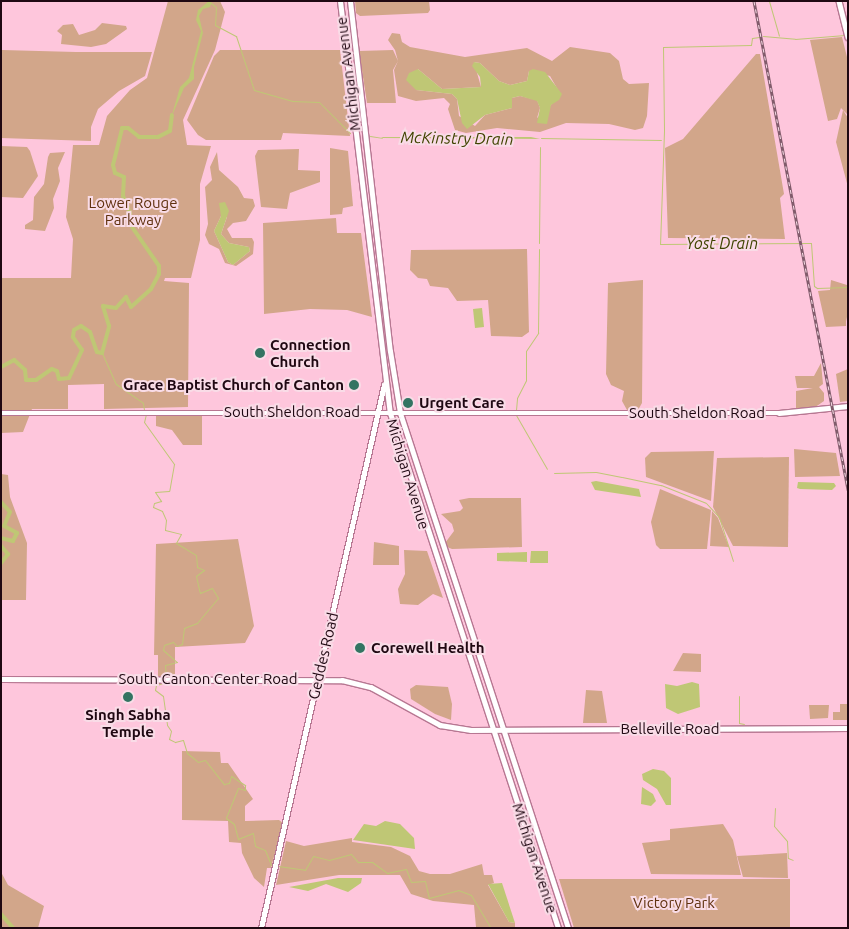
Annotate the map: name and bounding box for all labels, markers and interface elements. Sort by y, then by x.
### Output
street label: Michigan Avenue [332,16,364,132]
water label: McKinstry Drain [400,127,514,149]
park label: Lower Rouge Parkway [89,193,177,228]
water label: Yost Drain [686,233,758,253]
place label: Connection Church [270,335,350,370]
marker: Connection Church [254,347,266,359]
place label: Grace Baptist Church of Canton [123,376,344,394]
marker: Grace Baptist Church of Canton [348,379,360,391]
place label: Urgent Care [419,394,504,412]
marker: Urgent Care [401,396,415,410]
street label: South Sheldon Road [224,403,360,421]
street label: South Sheldon Road [629,404,765,422]
street label: Michigan Avenue [383,417,433,531]
street label: Geddes Road [304,611,342,701]
place label: Corewell Health [371,639,484,657]
marker: Corewell Health [353,641,367,655]
street label: South Canton Center Road [118,670,298,688]
marker: Singh Sabha Temple [122,691,134,703]
place label: Singh Sabha Temple [85,705,171,740]
street label: Belleville Road [620,720,720,738]
street label: Michigan Avenue [509,801,561,915]
park label: Victory Park [633,894,715,912]

